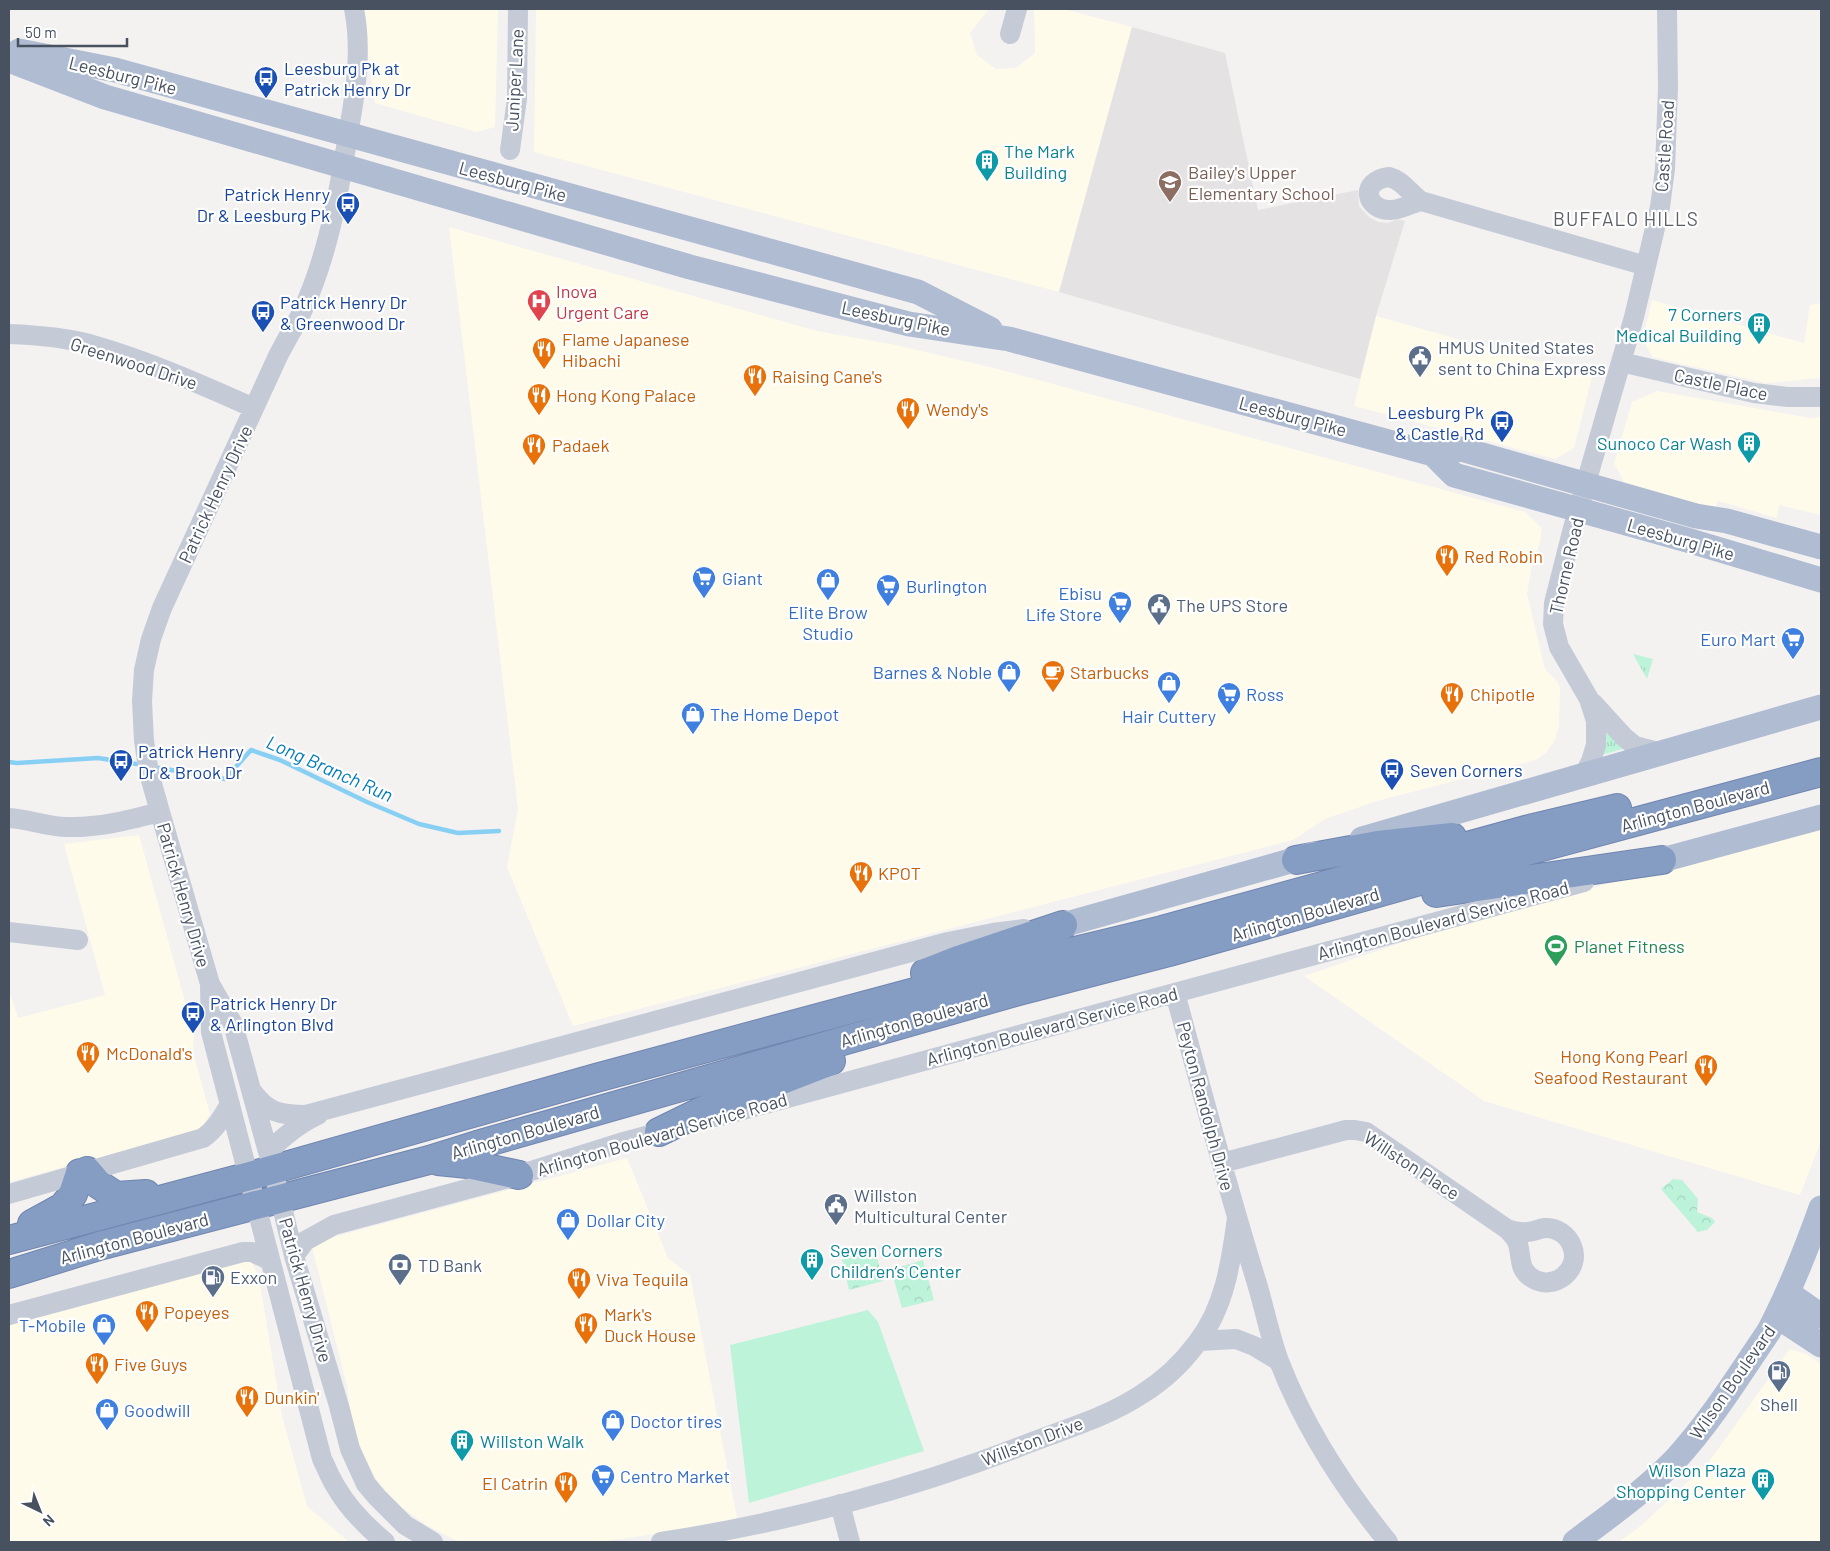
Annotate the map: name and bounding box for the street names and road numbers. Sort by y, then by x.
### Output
street label: Juniper Lane [500,28,528,132]
street label: Leesburg Pike [67,51,179,99]
street label: Castle Road [1650,99,1678,193]
street label: Leesburg Pike [457,156,569,206]
street label: Leesburg Pike [840,296,952,340]
street label: Greenwood Drive [68,332,200,394]
street label: Castle Place [1672,363,1770,405]
street label: Leesburg Pike [1237,391,1349,441]
street label: Patrick Henry Drive [173,422,257,566]
street label: Leesburg Pike [1625,513,1737,565]
street label: Thorne Road [1544,515,1588,617]
street label: Arlington Boulevard [1618,776,1772,836]
street label: Patrick Henry Drive [153,820,215,970]
street label: Arlington Boulevard Service Road [1315,876,1571,964]
street label: Arlington Boulevard [1228,882,1382,946]
street label: Arlington Boulevard Service Road [924,982,1180,1070]
street label: Arlington Boulevard [837,988,991,1052]
street label: Peyton Randolph Drive [1173,1019,1239,1193]
street label: Arlington Boulevard Service Road [534,1088,790,1180]
street label: Arlington Boulevard [448,1100,602,1164]
street label: Willston Place [1360,1126,1464,1204]
street label: Arlington Boulevard [57,1208,211,1268]
street label: Patrick Henry Drive [275,1215,337,1365]
street label: Wilson Boulevard [1684,1321,1780,1443]
street label: Willston Drive [978,1412,1086,1470]

